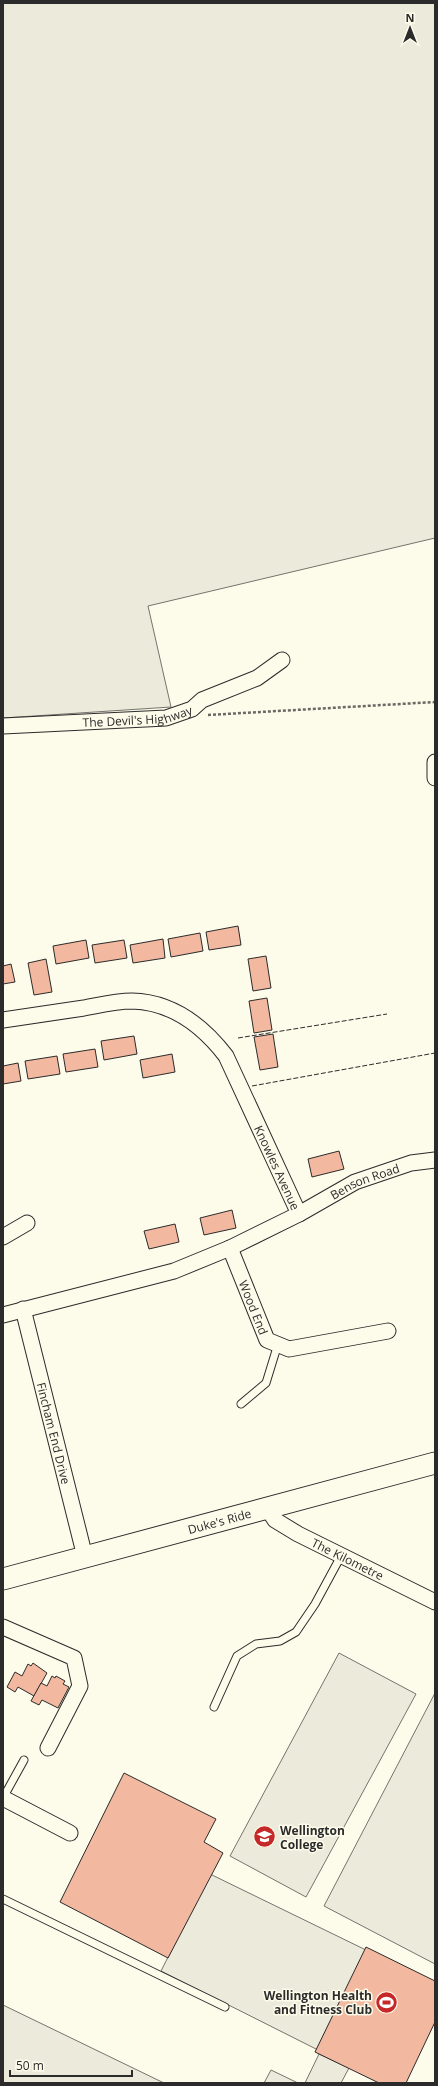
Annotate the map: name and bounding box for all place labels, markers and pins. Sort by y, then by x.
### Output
place label: Wellington College [280,1822,345,1853]
school or university icon: Wellington College [251,1824,277,1850]
place label: Wellington Health and Fitness Club [264,1987,372,2018]
sports icon: Wellington Health and Fitness Club [374,1989,400,2015]

